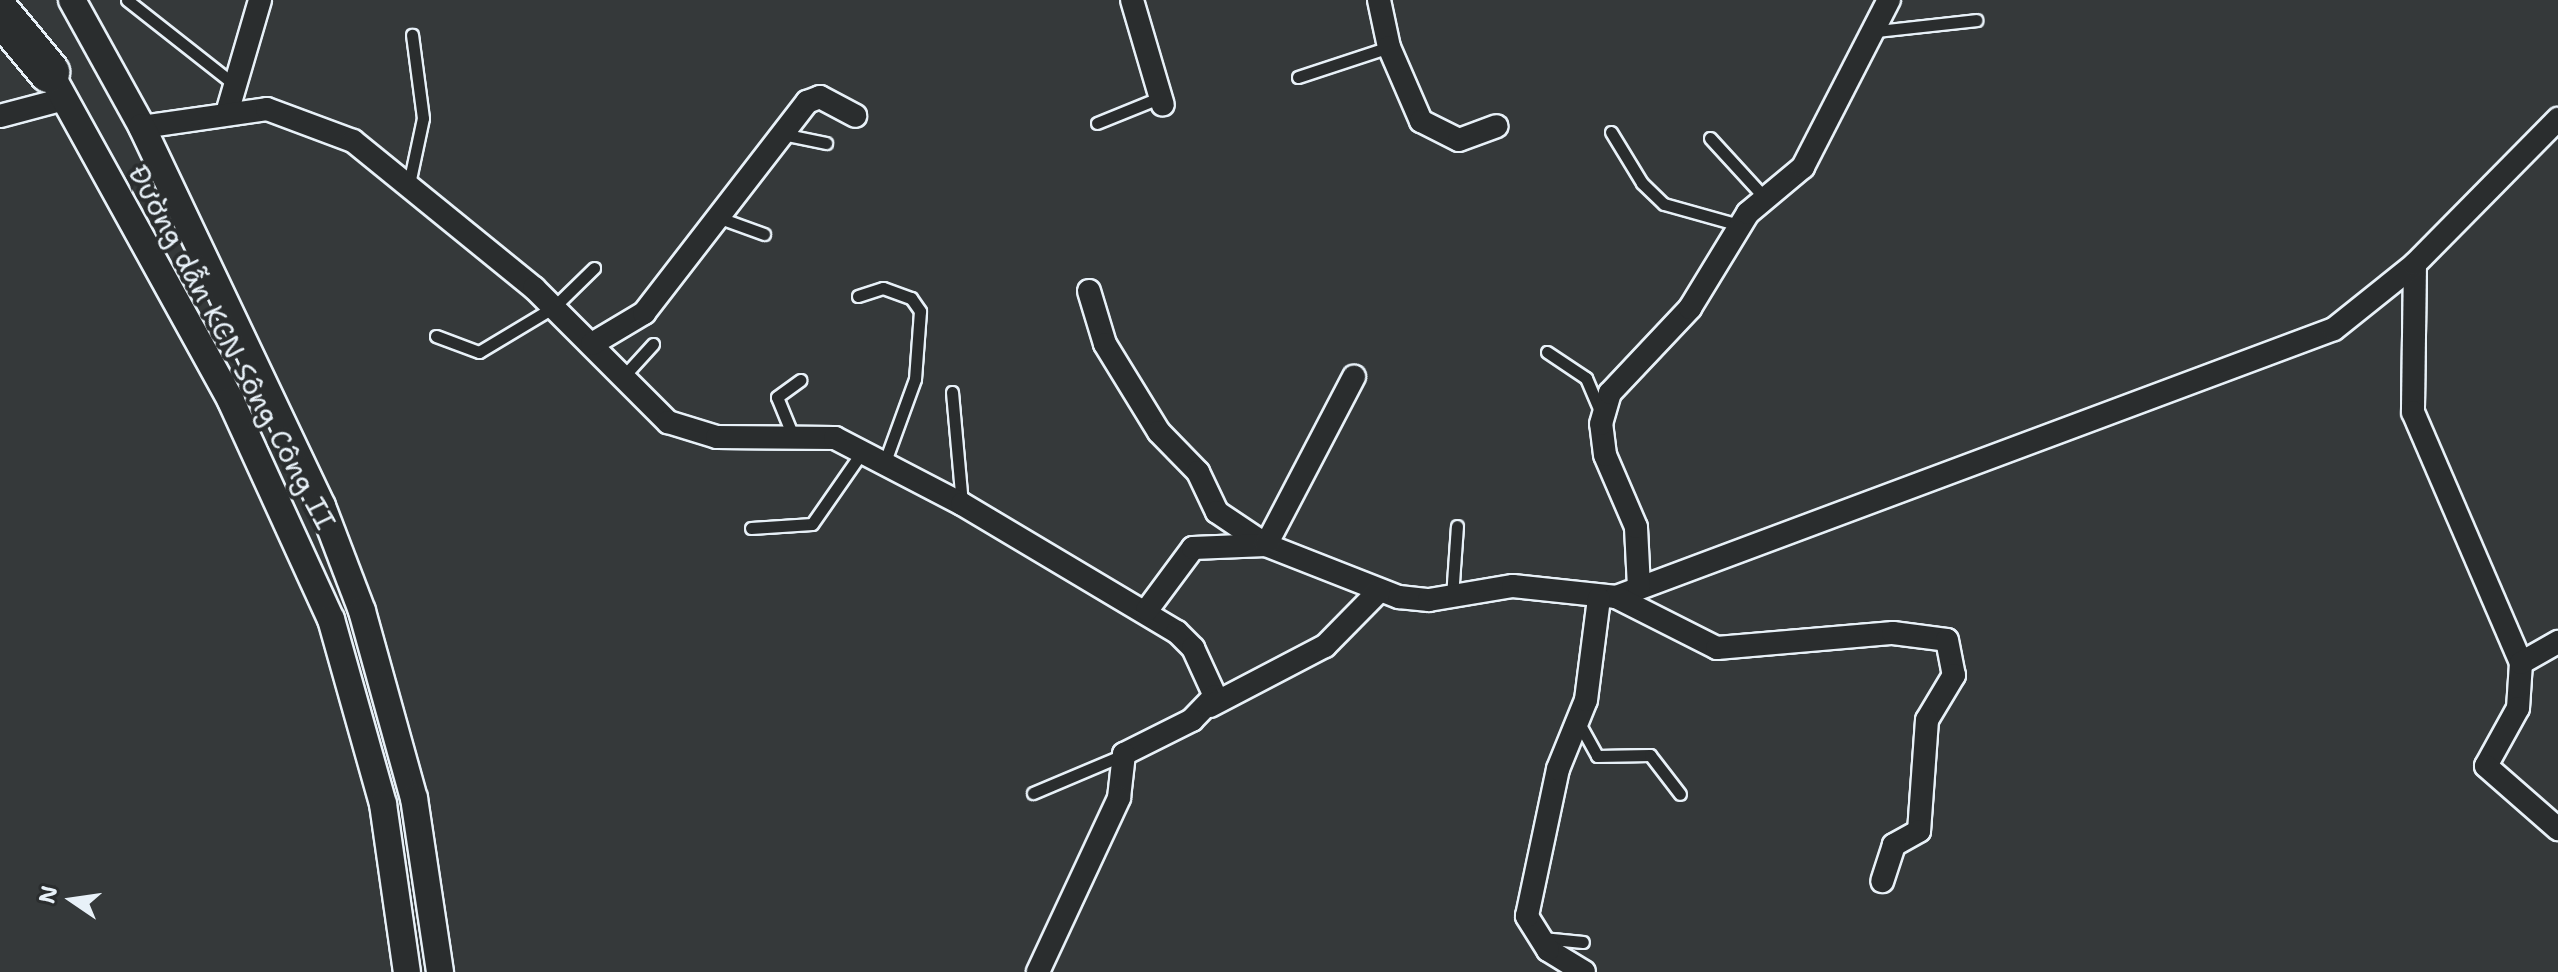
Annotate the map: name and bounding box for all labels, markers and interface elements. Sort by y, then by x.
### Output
street label: Đường dẫn KCN Sông Công II [121,159,343,535]
north arrow [32,860,112,940]
text: N [32,883,64,906]

